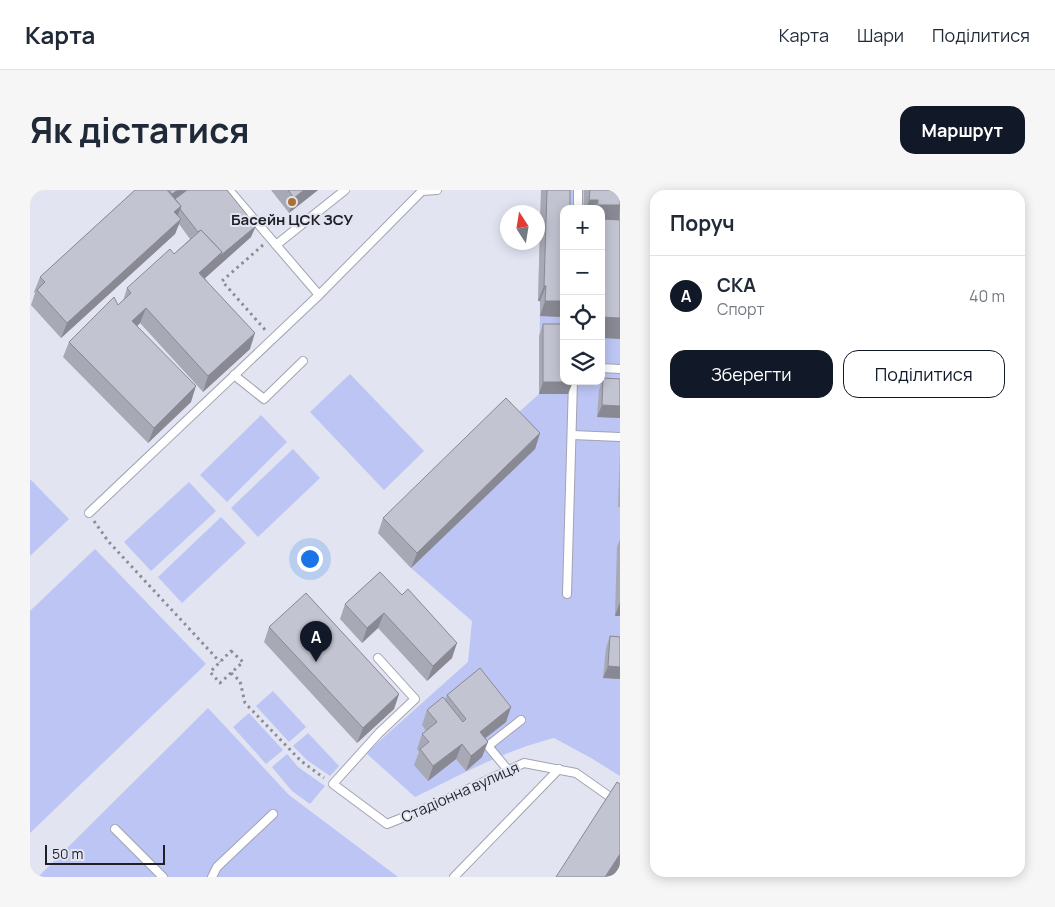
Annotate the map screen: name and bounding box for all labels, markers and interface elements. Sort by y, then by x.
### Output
text: Карта [25,18,95,51]
text: Карта [779,23,829,47]
text: Шари [857,23,904,47]
text: Поділитися [932,23,1030,47]
text: Як дістатися [30,106,249,154]
button: Маршрут [900,106,1025,154]
marker: Басейн ЦСК ЗСУ [286,196,298,208]
north arrow [500,205,545,250]
map controls [560,205,605,385]
button: + [560,205,605,250]
place label: Басейн ЦСК ЗСУ [231,209,353,230]
text: Поруч [670,209,735,237]
button: − [560,250,605,295]
text: СКА [717,272,756,298]
text: A [681,285,691,307]
text: 40 m [969,285,1005,307]
button: locate [560,295,605,340]
text: Спорт [717,298,765,320]
button: layers [560,340,605,385]
button: Зберегти [670,350,833,398]
button: Поділитися [843,350,1005,398]
your location [297,546,323,572]
pin: A [300,621,332,662]
street label: Стадіонна вулиця [398,757,522,827]
scale bar [45,842,165,865]
text: 50 m [52,844,83,863]

